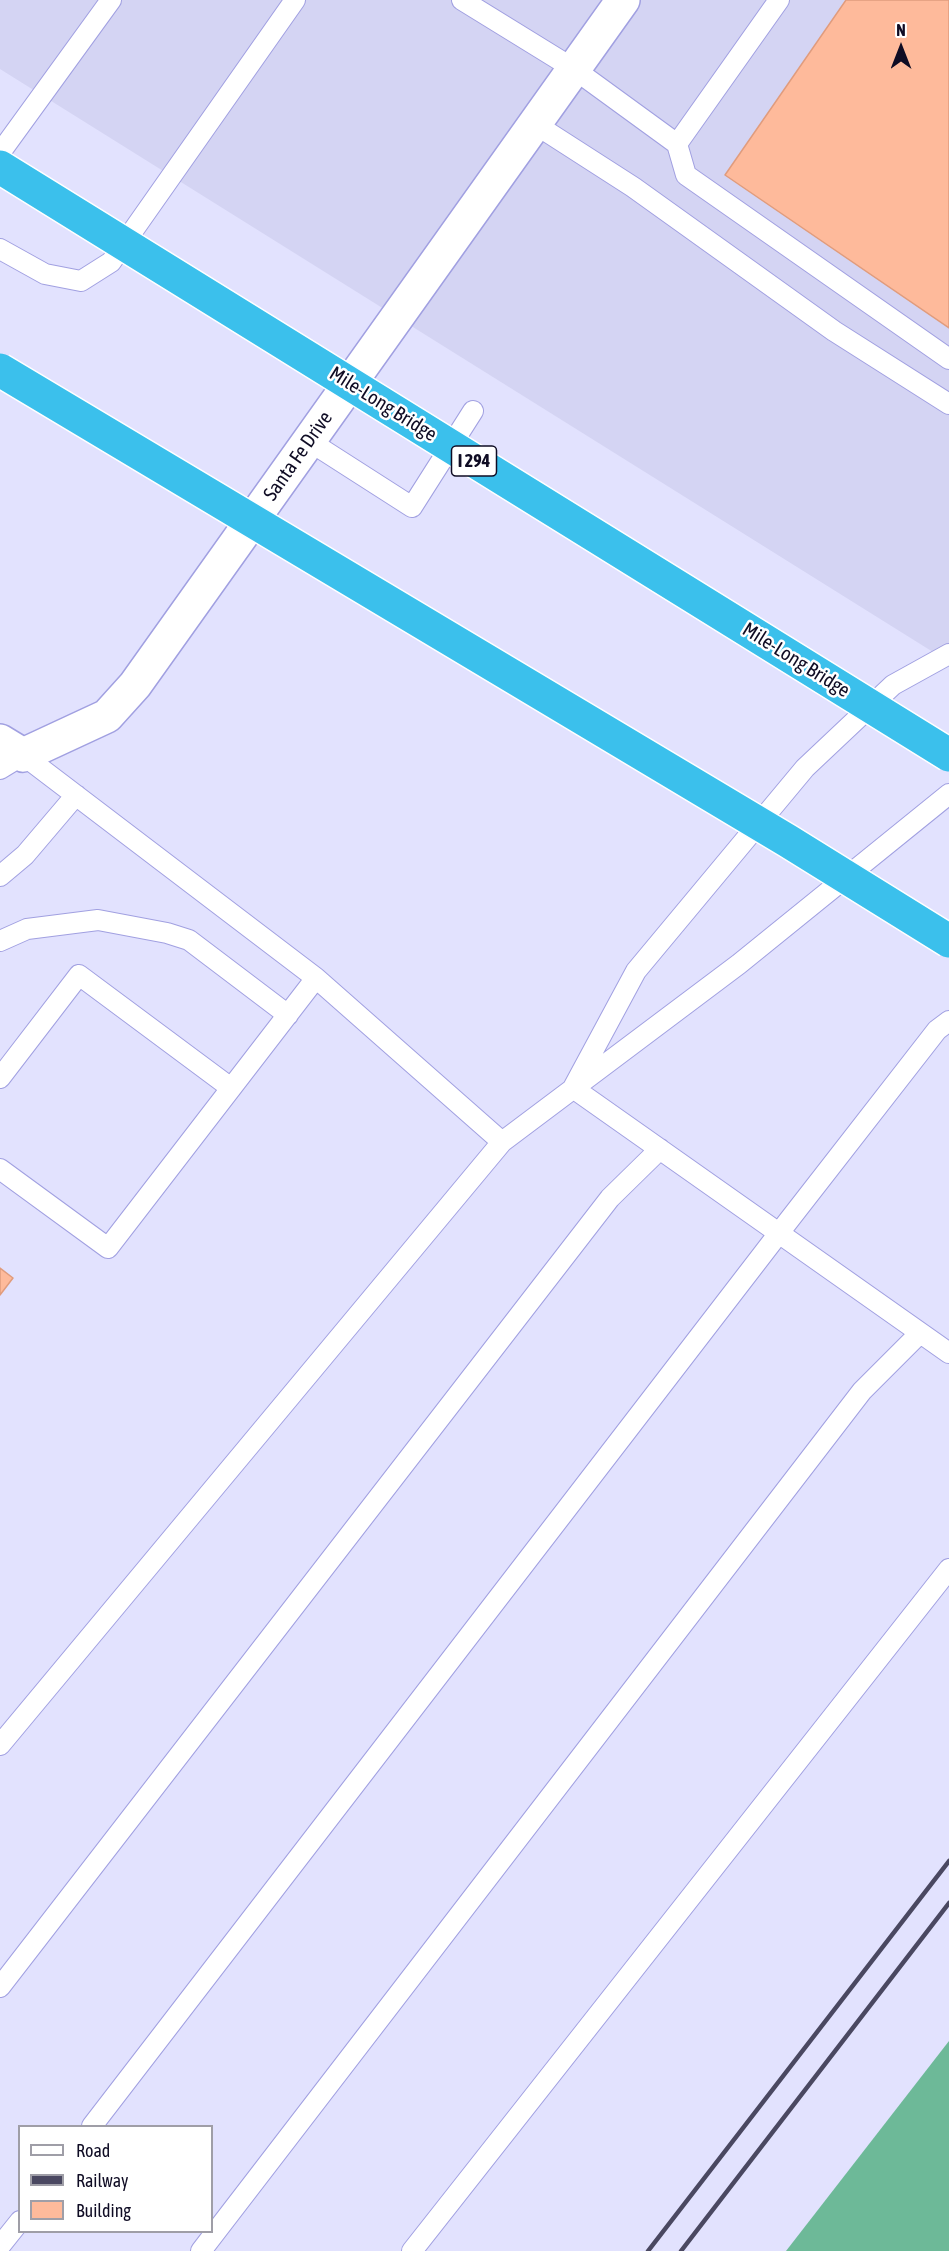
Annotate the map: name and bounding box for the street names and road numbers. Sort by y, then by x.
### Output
street label: Mile-Long Bridge [325,361,441,447]
street label: Santa Fe Drive [258,407,338,505]
road number: I 294 [452,446,496,476]
street label: Mile-Long Bridge [738,617,854,703]

